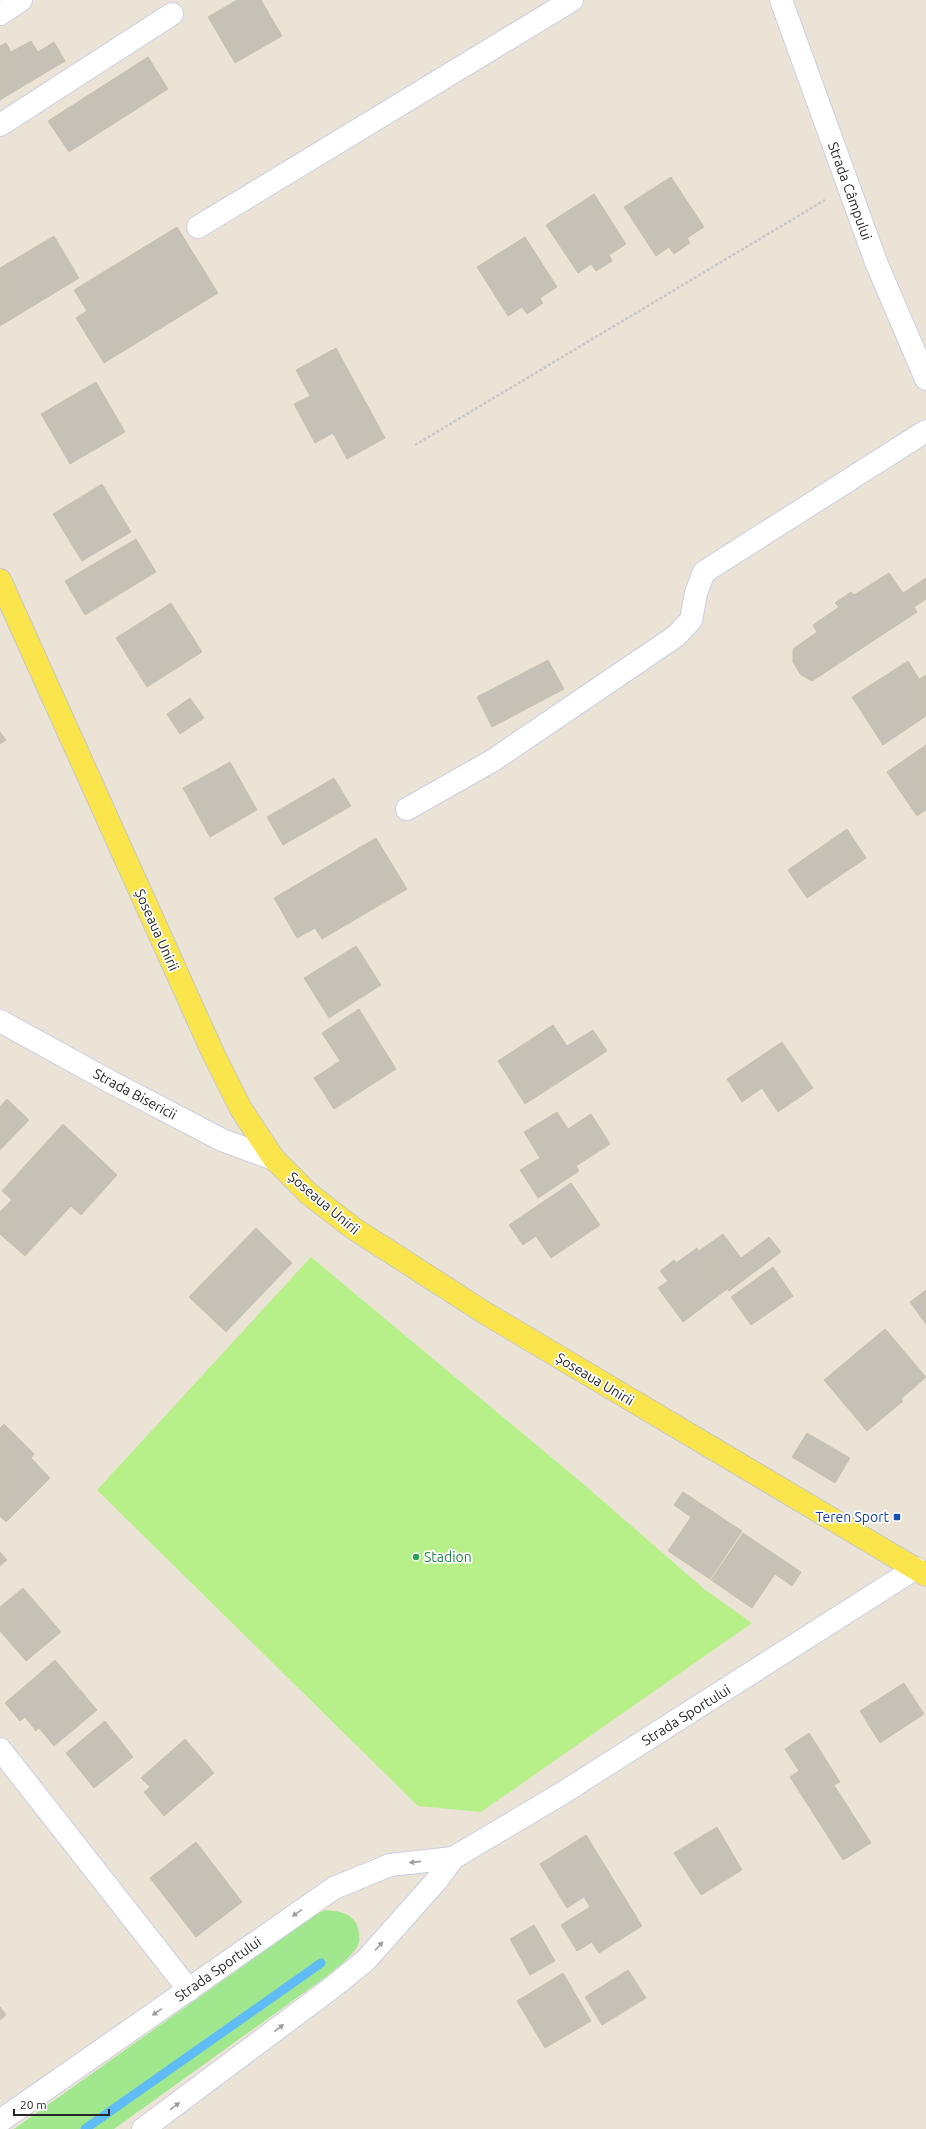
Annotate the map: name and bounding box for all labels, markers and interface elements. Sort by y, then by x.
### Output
street label: Strada Câmpului [825,140,875,242]
street label: Șoseaua Unirii [132,887,182,973]
street label: Strada Bisericii [91,1065,179,1123]
street label: Șoseaua Unirii [285,1169,363,1237]
street label: Șoseaua Unirii [553,1349,637,1409]
place label: Teren Sport [815,1509,889,1525]
marker: Teren Sport [892,1512,902,1522]
place label: Stadion [424,1549,472,1565]
marker: Stadion [411,1552,421,1562]
street label: Strada Sportului [639,1681,733,1749]
one-way arrow [409,1859,421,1865]
one-way arrow [292,1909,303,1917]
street label: Strada Sportului [172,1933,264,2005]
one-way arrow [375,1941,384,1951]
one-way arrow [151,2008,162,2016]
one-way arrow [273,2024,284,2032]
scale bar [14,2091,109,2117]
text: 20 m [20,2098,47,2111]
one-way arrow [169,2101,180,2110]

